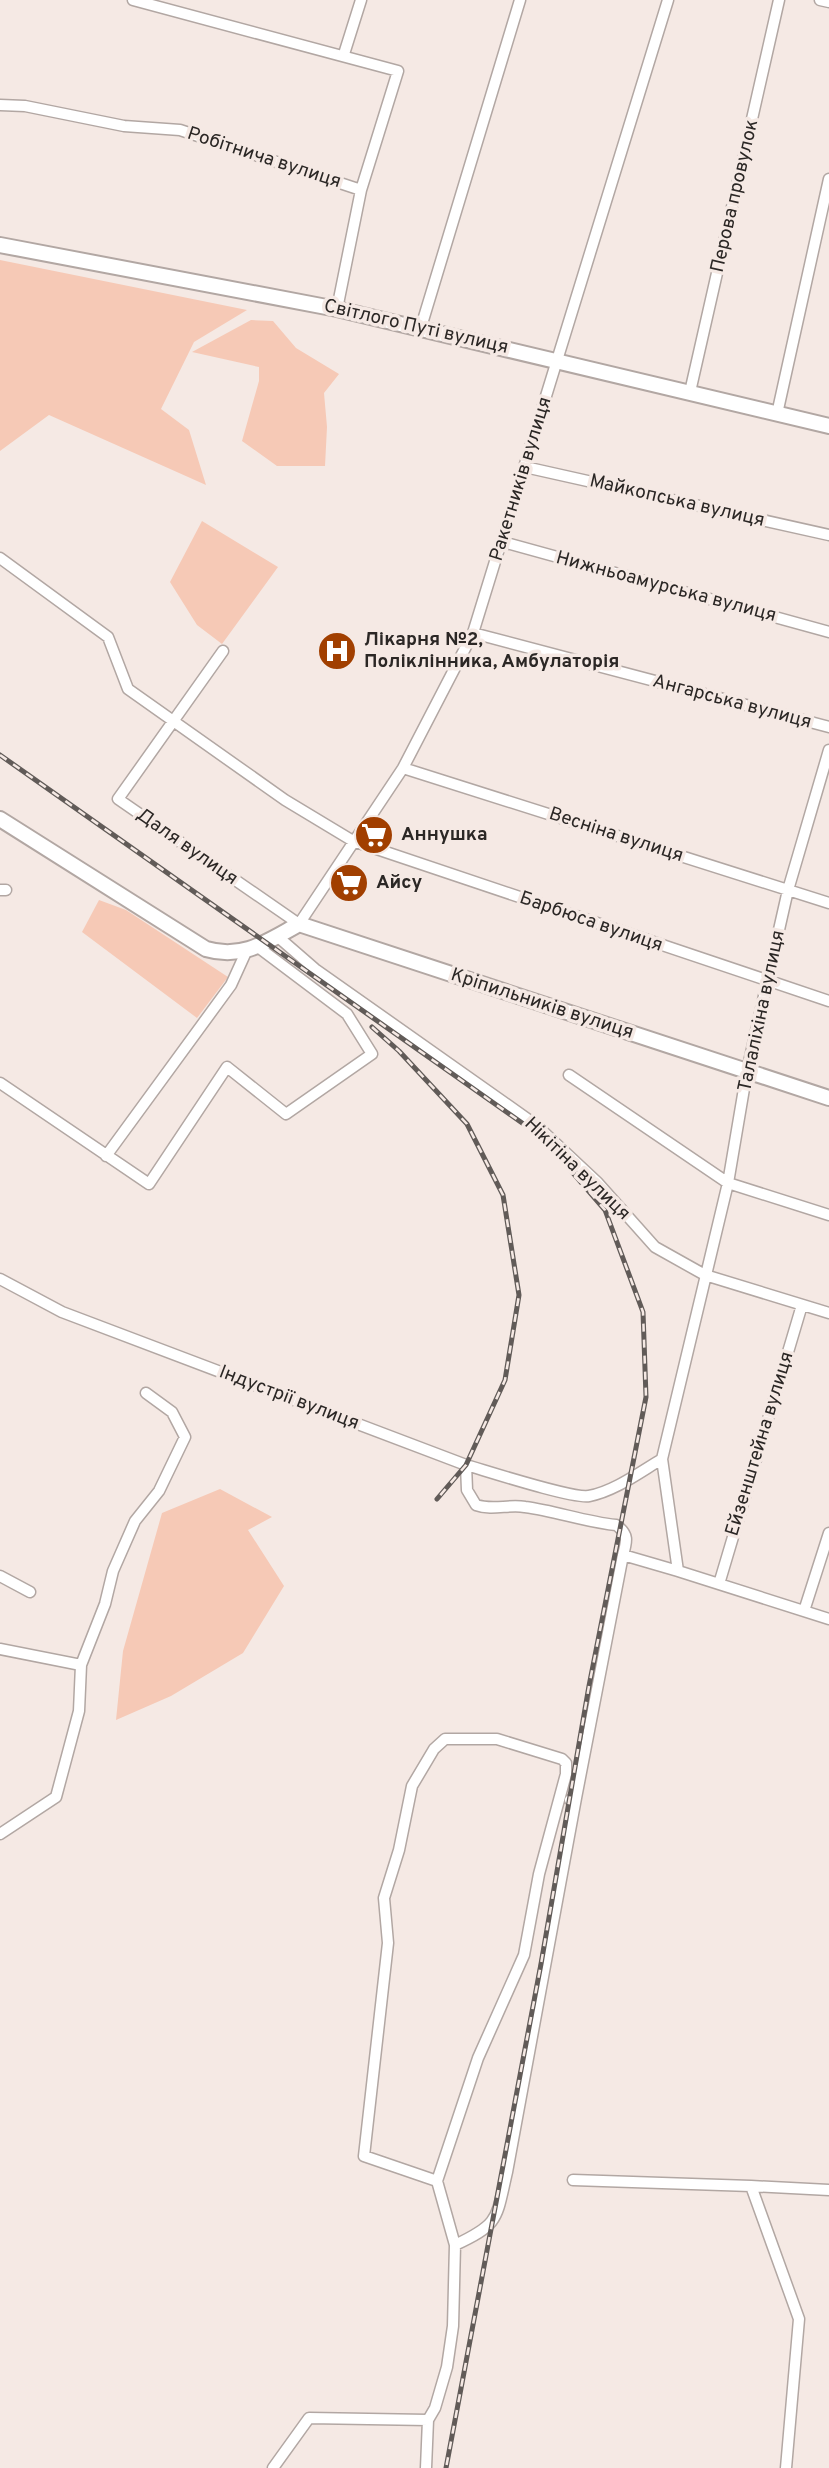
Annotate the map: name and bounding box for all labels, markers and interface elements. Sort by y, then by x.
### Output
street label: Перова провулок [706,117,764,275]
street label: Робітнича вулиця [184,122,344,194]
street label: Світлого Путі вулиця [321,294,511,360]
street label: Ракетників вулиця [485,394,557,564]
street label: Майкопська вулиця [587,469,767,533]
street label: Нижньоамурська вулиця [553,546,779,628]
place label: Лікарня №2, Поліклінника, Амбулаторія [364,628,619,674]
hospital icon: Лікарня №2, Поліклінника, Амбулаторія [316,630,358,672]
street label: Ангарська вулиця [650,669,814,735]
street label: Весніна вулиця [546,802,686,868]
street label: Даля вулиця [131,803,243,891]
supermarket icon: Аннушка [353,814,395,856]
place label: Аннушка [401,823,488,847]
supermarket icon: Айсу [328,862,370,904]
place label: Айсу [376,871,423,895]
street label: Барбюса вулиця [516,886,666,958]
street label: Талаліхіна вулиця [733,928,791,1094]
street label: Кріпильників вулиця [447,963,637,1045]
street label: Нікітіна вулиця [519,1112,635,1226]
street label: Ейзенштейна вулиця [721,1349,799,1539]
street label: Індустрії вулиця [216,1360,362,1436]

